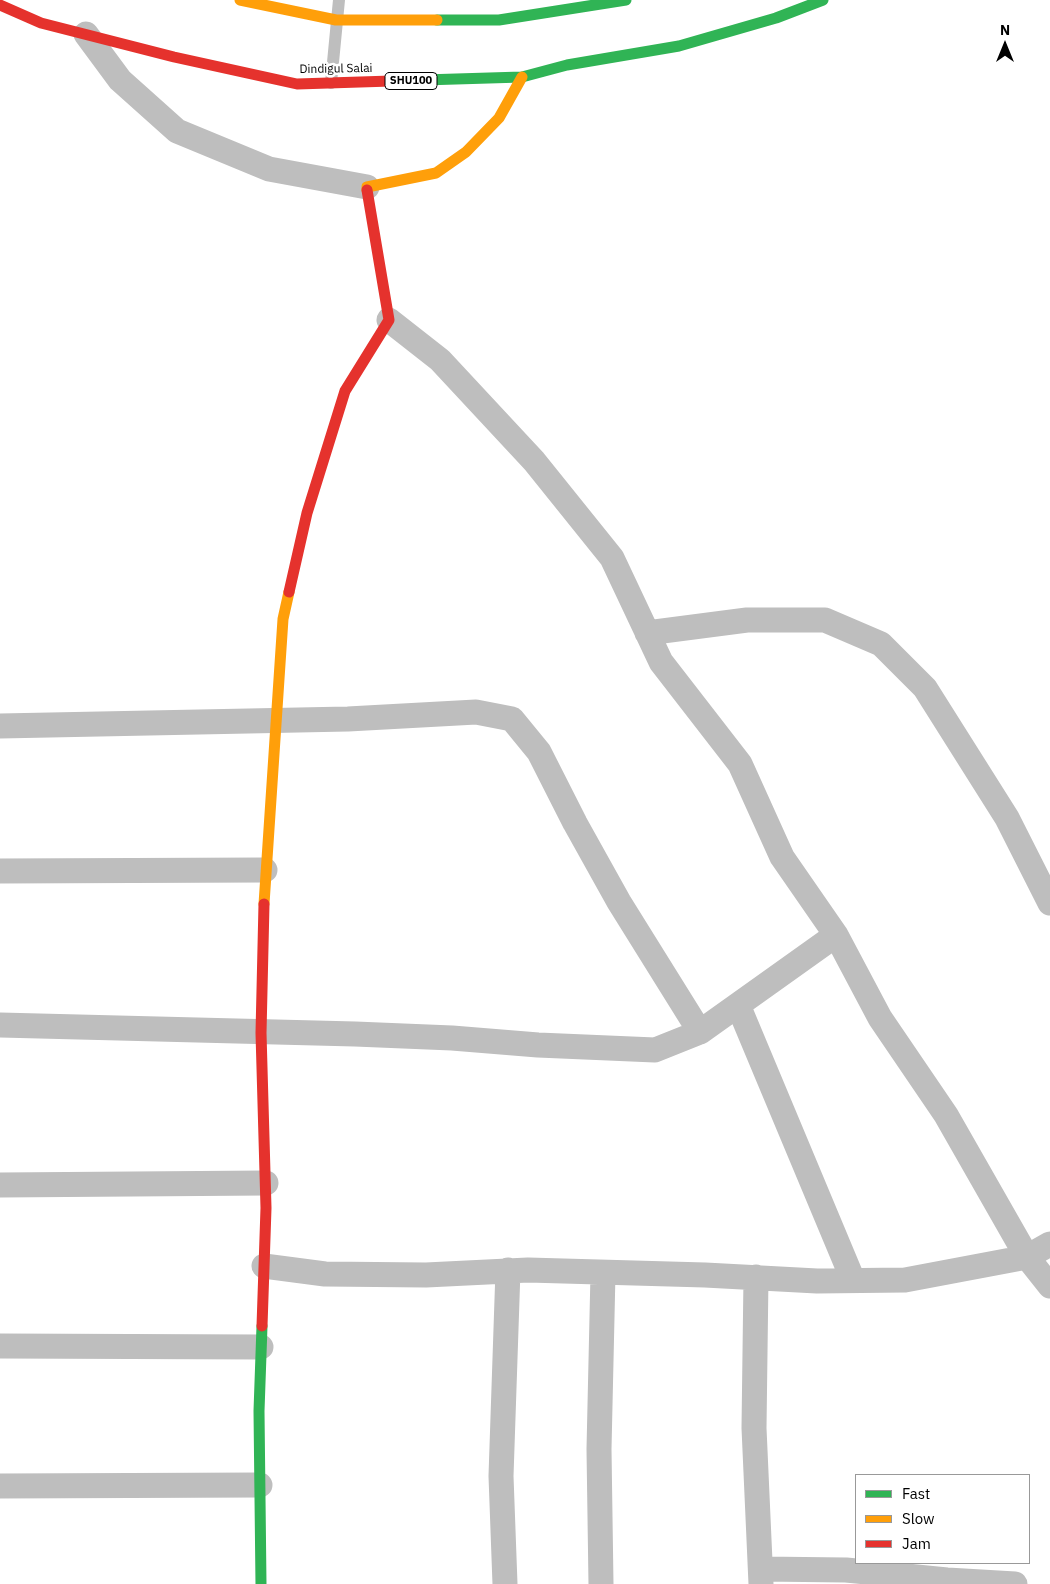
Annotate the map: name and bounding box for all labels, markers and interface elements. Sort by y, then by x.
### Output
north arrow [980,20,1030,70]
text: N [1000,21,1010,39]
street label: Dindigul Salai [299,61,373,77]
road number: SHU100 [385,72,437,90]
legend [855,1474,1030,1564]
text: Fast [902,1484,930,1503]
text: Slow [902,1509,935,1528]
text: Jam [902,1534,931,1553]

